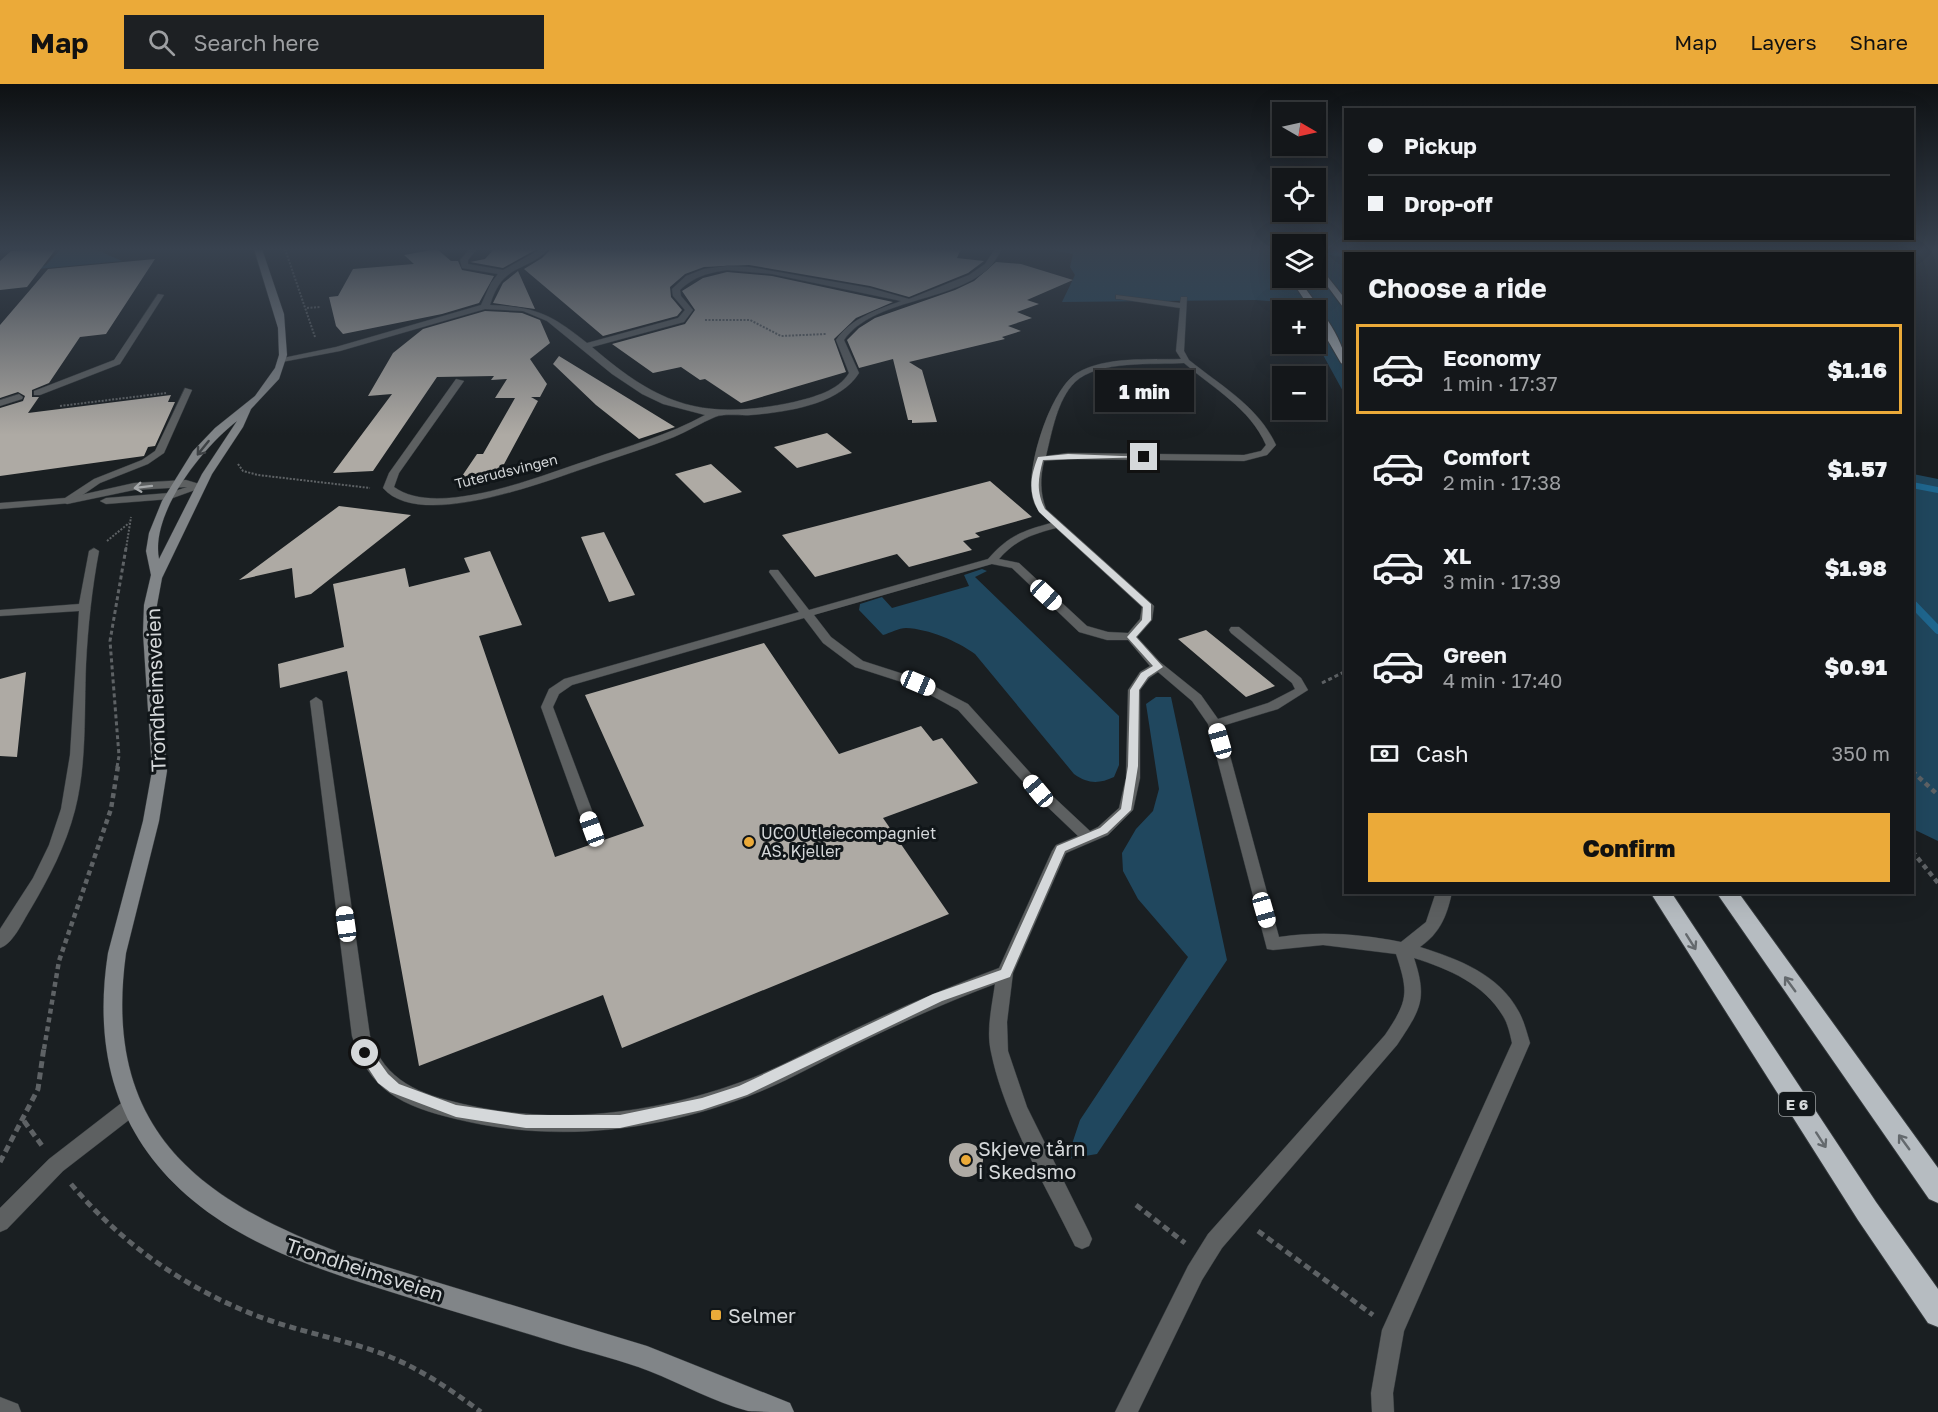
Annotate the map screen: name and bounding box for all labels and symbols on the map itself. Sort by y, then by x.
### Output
north arrow [1272,102,1326,156]
callout: 1 min [1094,370,1194,412]
one-way arrow [197,440,210,456]
route end [1130,443,1157,470]
street label: Tuterudsvingen [453,450,559,492]
one-way arrow [133,482,153,493]
car [1027,576,1065,614]
street label: Trondheimsveien [140,608,170,772]
car [898,668,938,698]
car [1206,721,1234,761]
car [1020,771,1056,811]
car [577,809,607,849]
place label: UCO Utleiecompagniet AS. Kjeller [761,823,936,861]
marker: UCO Utleiecompagniet AS. Kjeller [742,835,756,849]
car [1250,890,1278,930]
car [335,905,357,943]
one-way arrow [1685,933,1697,950]
one-way arrow [1784,977,1796,993]
route start [351,1039,378,1066]
road number: E 6 [1779,1092,1815,1116]
one-way arrow [1815,1132,1827,1148]
one-way arrow [1898,1135,1910,1151]
place label: Skjeve tårn i Skedsmo [978,1136,1085,1183]
marker: Skjeve tårn i Skedsmo [959,1153,973,1167]
street label: Trondheimsveien [283,1232,447,1306]
place label: Selmer [728,1303,796,1327]
marker: Selmer [709,1308,723,1322]

